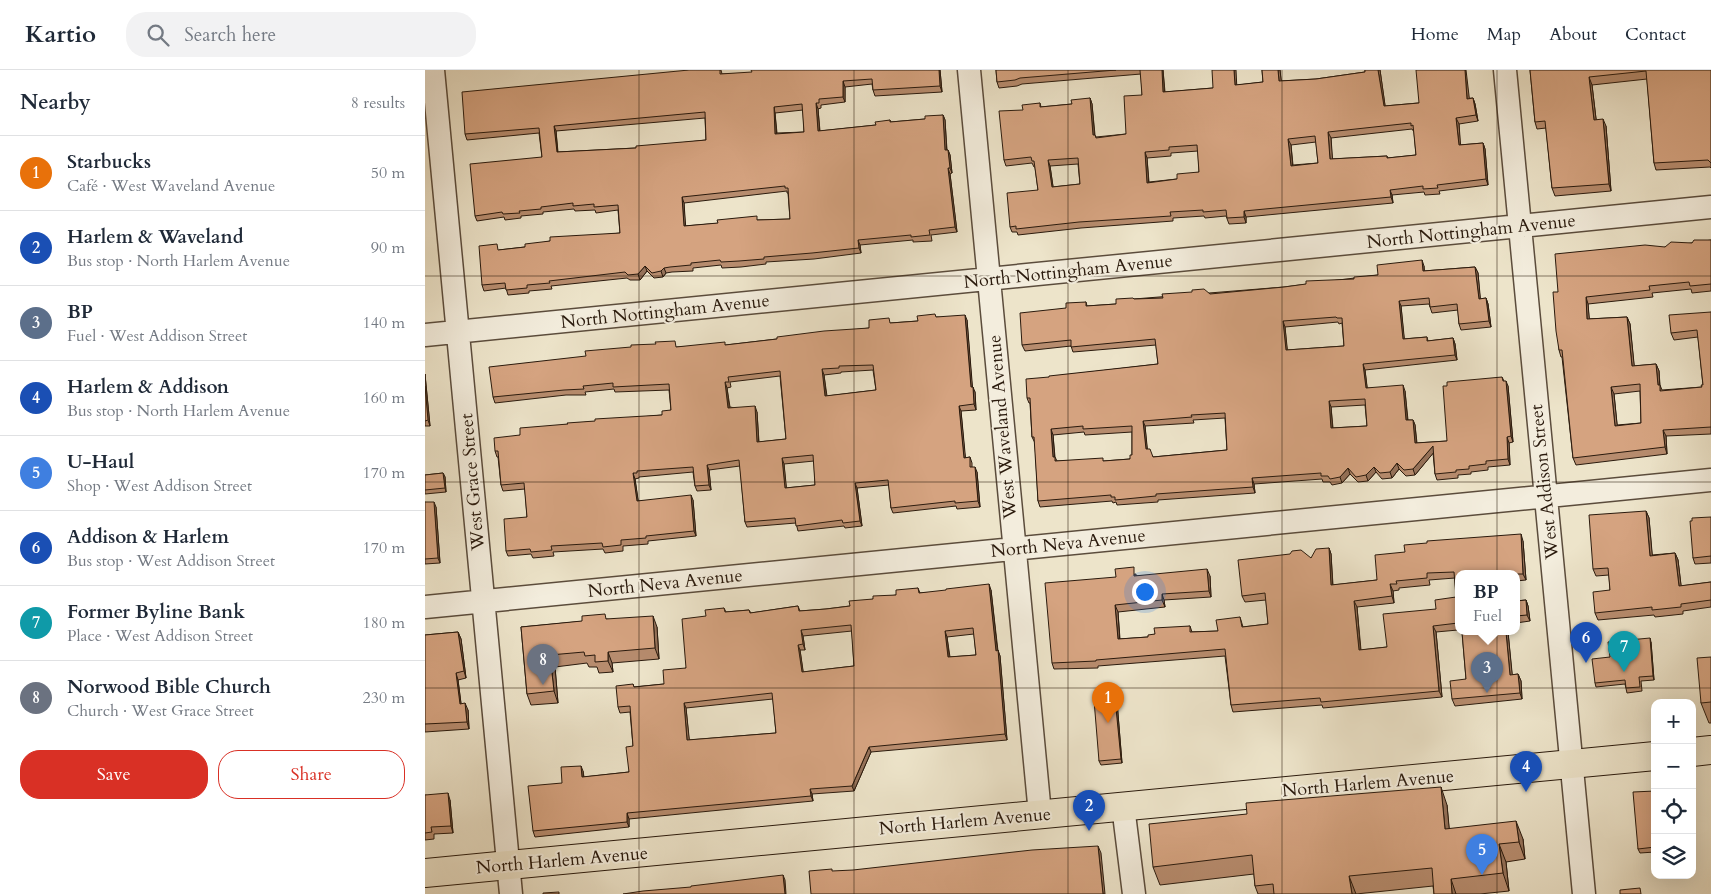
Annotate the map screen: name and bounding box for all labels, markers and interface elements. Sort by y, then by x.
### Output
search box [126,12,476,57]
text: Kartio [25,18,96,51]
icon: search [144,21,172,49]
text: Search here [184,22,276,48]
text: Home [1411,22,1459,47]
text: Map [1487,22,1521,47]
text: About [1549,22,1597,47]
text: Contact [1625,22,1686,47]
text: Nearby [20,88,91,117]
text: 8 results [351,92,405,114]
text: Starbucks [67,149,151,175]
text: 1 [32,162,40,184]
text: 50 m [371,162,405,184]
text: Café · West Waveland Avenue [67,175,275,197]
street label: North Nottingham Avenue [1365,208,1577,255]
text: Harlem & Waveland [67,224,243,250]
text: 2 [32,237,40,259]
text: 90 m [371,237,405,259]
street label: North Nottingham Avenue [962,248,1174,295]
text: Bus stop · North Harlem Avenue [67,250,290,272]
street label: North Nottingham Avenue [559,288,771,335]
text: BP [67,299,93,325]
text: 3 [32,312,40,334]
text: 140 m [363,312,405,334]
text: Fuel · West Addison Street [67,325,247,347]
street label: West Waveland Avenue [982,334,1023,521]
text: Harlem & Addison [67,374,229,400]
text: 4 [32,387,40,409]
text: 160 m [363,387,405,409]
text: Bus stop · North Harlem Avenue [67,400,290,422]
street label: West Addison Street [1524,403,1565,562]
street label: West Grace Street [454,412,491,553]
text: U-Haul [67,449,134,475]
text: 5 [32,462,40,484]
text: 170 m [363,462,405,484]
text: Shop · West Addison Street [67,475,252,497]
street label: North Neva Avenue [989,523,1147,564]
text: Addison & Harlem [67,524,229,550]
text: 6 [32,537,40,559]
text: 170 m [363,537,405,559]
text: Bus stop · West Addison Street [67,550,275,572]
street label: North Neva Avenue [586,563,744,604]
popup [1455,570,1520,635]
your location [1132,579,1158,605]
text: BP [1473,579,1499,605]
text: Former Byline Bank [67,599,245,625]
text: Fuel [1473,605,1502,627]
text: 7 [32,612,40,634]
text: 180 m [363,612,405,634]
pin: 6 [1570,622,1602,663]
text: Place · West Addison Street [67,625,253,647]
pin: 7 [1608,631,1640,672]
pin: 8 [527,644,559,685]
pin: 3 [1471,652,1503,693]
text: Norwood Bible Church [67,674,271,700]
pin: 1 [1092,682,1124,723]
text: 8 [32,687,40,709]
text: 230 m [363,687,405,709]
map controls [1651,699,1696,879]
button: + [1651,699,1696,744]
text: Church · West Grace Street [67,700,254,722]
button: − [1651,744,1696,789]
button: Save [20,750,208,799]
button: Share [218,750,405,799]
pin: 4 [1510,751,1542,792]
street label: North Harlem Avenue [1281,764,1455,803]
button: locate [1651,789,1696,834]
pin: 2 [1073,790,1105,831]
street label: North Harlem Avenue [878,802,1052,841]
pin: 5 [1466,834,1498,875]
button: layers [1651,834,1696,879]
street label: North Harlem Avenue [475,841,649,880]

